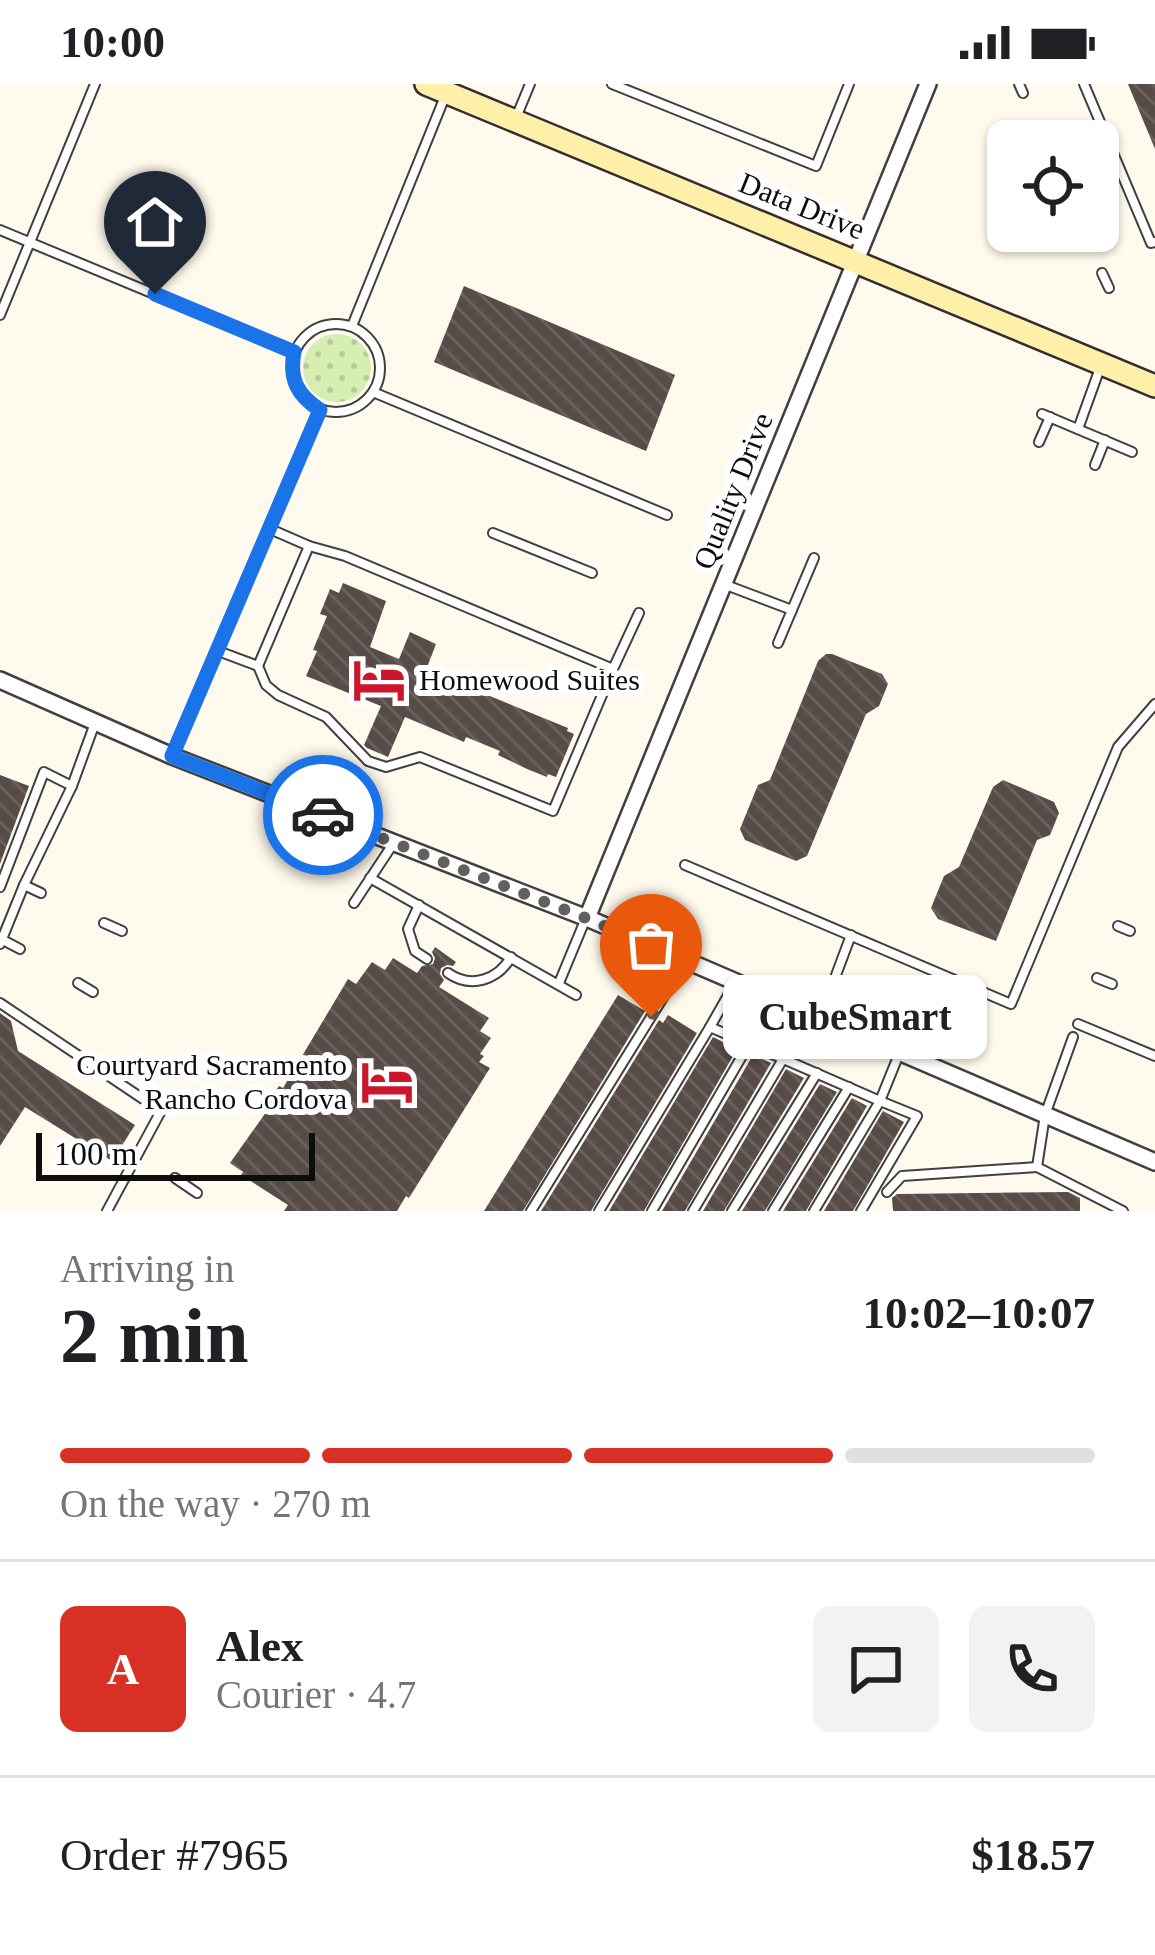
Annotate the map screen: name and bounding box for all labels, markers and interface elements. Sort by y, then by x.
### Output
text: 10:00 [60,17,165,67]
map controls [987,120,1119,252]
button: locate [987,120,1119,252]
street label: Data Drive [735,165,870,246]
pin [104,171,206,294]
icon: home [122,189,188,255]
street label: Quality Drive [686,408,779,574]
hotel icon: Homewood Suites [350,651,408,709]
place label: Homewood Suites [419,663,640,696]
courier [263,755,383,875]
icon: car [290,782,356,848]
pin [600,894,702,1017]
icon: bag [618,912,684,978]
callout: CubeSmart [723,975,987,1059]
text: CubeSmart [759,995,951,1038]
place label: Courtyard Sacramento Rancho Cordova [76,1048,347,1115]
hotel icon: Courtyard Sacramento Rancho Cordova [358,1053,416,1111]
scale bar [36,1127,315,1180]
text: 100 m [54,1136,137,1172]
text: Arriving in [60,1247,234,1290]
text: 10:02–10:07 [863,1288,1095,1338]
text: 2 min [60,1292,249,1379]
text: On the way · 270 m [60,1482,371,1525]
button: chat [813,1606,939,1732]
button: phone [969,1606,1095,1732]
text: Alex [216,1621,303,1671]
text: A [107,1644,139,1694]
text: Courier · 4.7 [216,1673,416,1716]
text: Order #7965 [60,1830,289,1880]
text: $18.57 [971,1830,1095,1880]

